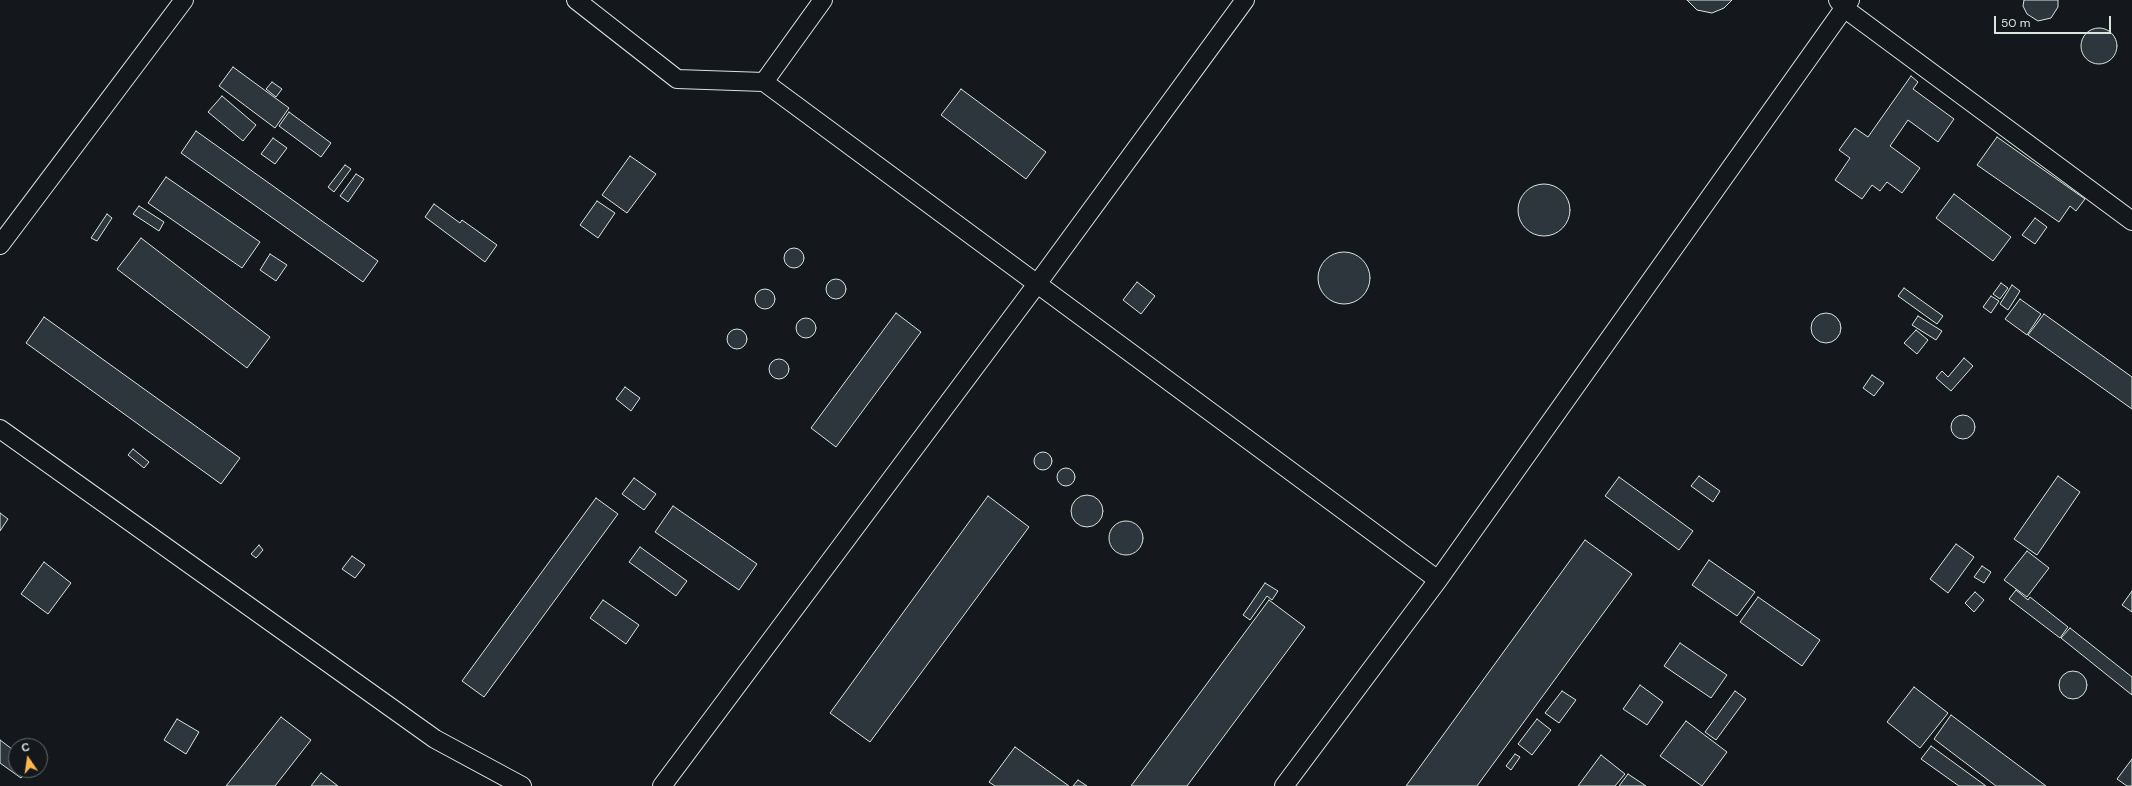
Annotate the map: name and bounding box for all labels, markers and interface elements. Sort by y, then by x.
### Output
scale bar [1996,8,2113,34]
text: 50 m [2001,15,2030,31]
north arrow [8,738,48,778]
text: С [20,740,31,755]

